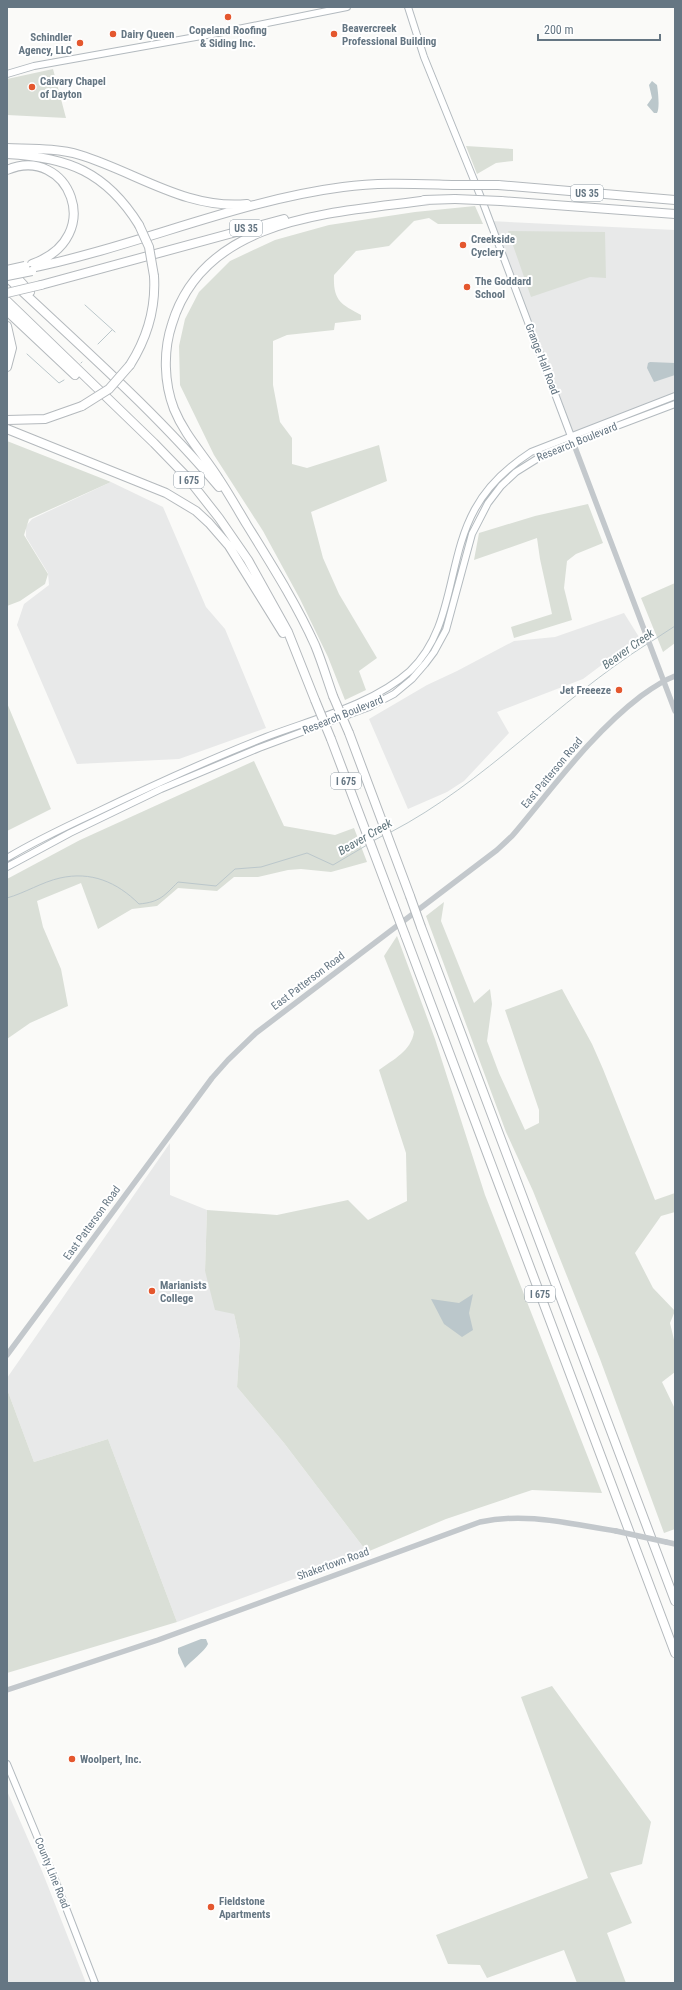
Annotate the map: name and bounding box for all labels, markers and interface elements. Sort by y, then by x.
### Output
marker: Copeland Roofing & Siding Inc. [223,12,233,22]
scale bar [538,16,660,42]
place label: Beavercreek Professional Building [342,22,436,48]
text: 200 m [544,23,574,37]
place label: Copeland Roofing & Siding Inc. [189,24,267,50]
place label: Dairy Queen [121,28,174,41]
marker: Dairy Queen [108,29,118,39]
marker: Beavercreek Professional Building [329,29,339,39]
place label: Schindler Agency, LLC [18,31,72,57]
marker: Schindler Agency, LLC [75,38,85,48]
place label: Calvary Chapel of Dayton [40,75,106,101]
marker: Calvary Chapel of Dayton [27,82,37,92]
road number: US 35 [571,185,603,201]
road number: US 35 [230,220,262,236]
place label: Creekside Cyclery [471,233,515,259]
marker: Creekside Cyclery [458,240,468,250]
place label: The Goddard School [475,275,531,301]
marker: The Goddard School [462,282,472,292]
street label: Grange Hall Road [522,322,562,396]
street label: Research Boulevard [535,420,619,464]
road number: I 675 [174,472,204,488]
water label: Beaver Creek [599,626,657,672]
place label: Jet Freeeze [560,684,611,697]
marker: Jet Freeeze [614,685,624,695]
street label: Research Boulevard [301,693,385,737]
street label: East Patterson Road [519,735,585,811]
road number: I 675 [331,773,361,789]
water label: Beaver Creek [335,816,395,858]
street label: East Patterson Road [269,949,347,1013]
street label: East Patterson Road [61,1183,123,1263]
place label: Marianists College [160,1279,207,1305]
marker: Marianists College [147,1286,157,1296]
road number: I 675 [525,1286,555,1302]
street label: Shakertown Road [295,1545,371,1583]
place label: Woolpert, Inc. [80,1753,142,1766]
marker: Woolpert, Inc. [67,1754,77,1764]
street label: County Line Road [32,1836,72,1910]
place label: Fieldstone Apartments [219,1895,270,1921]
marker: Fieldstone Apartments [206,1902,216,1912]

